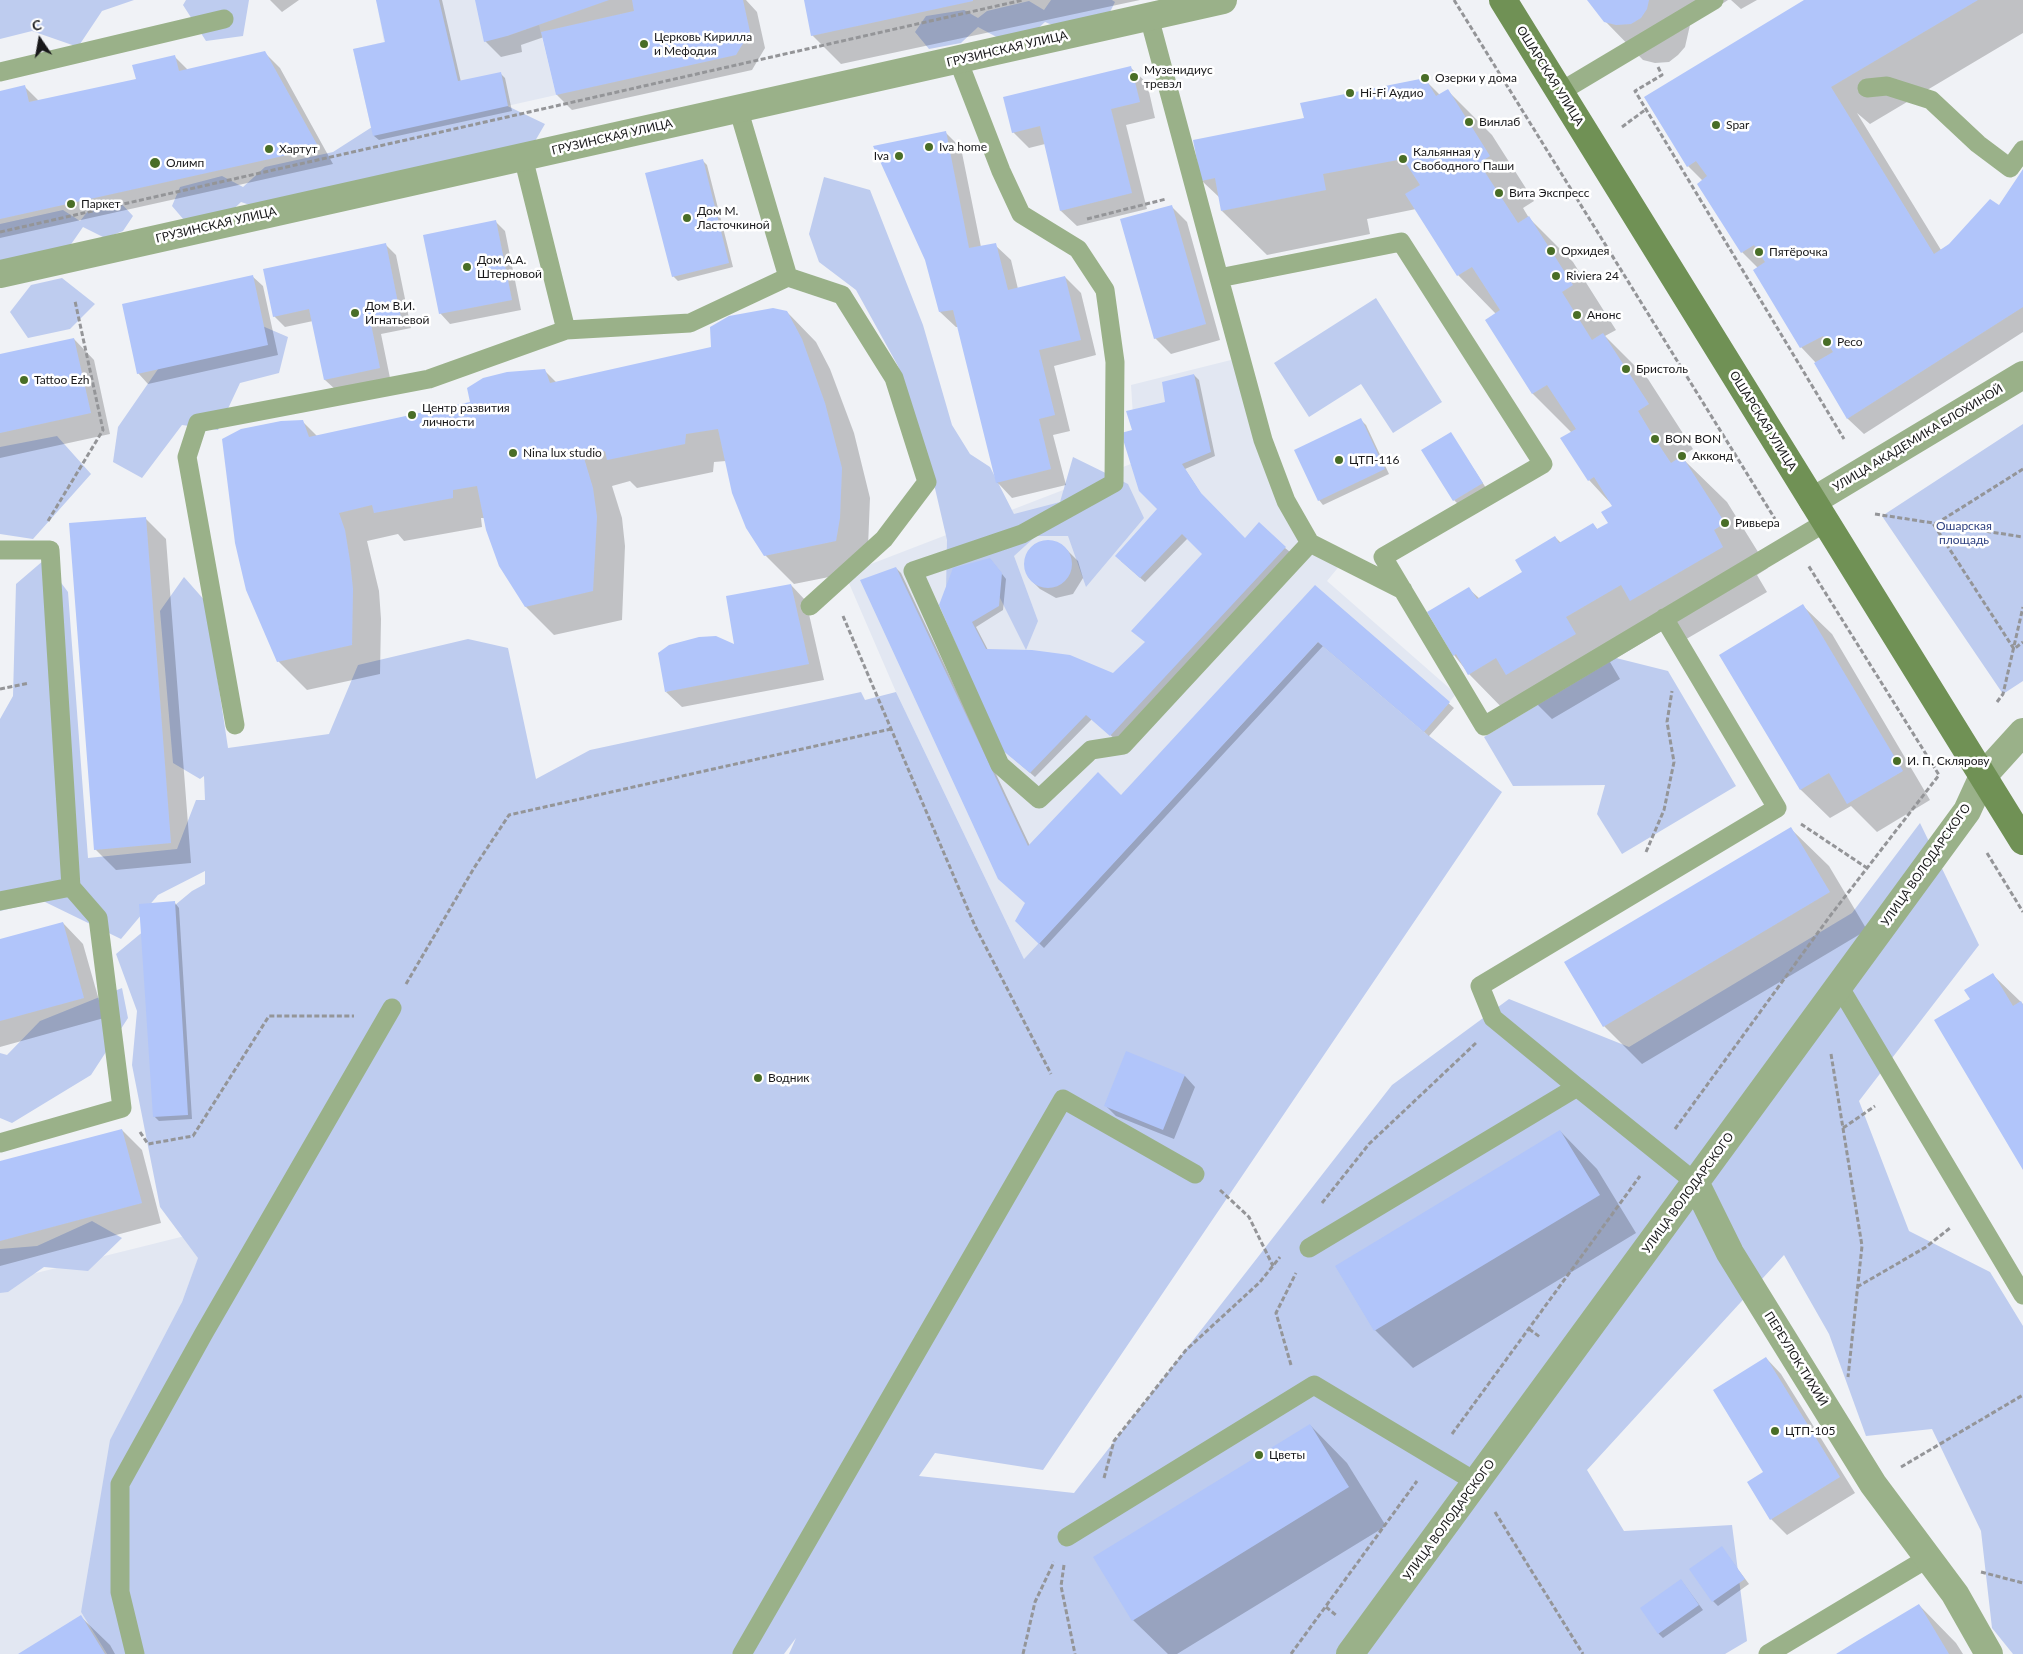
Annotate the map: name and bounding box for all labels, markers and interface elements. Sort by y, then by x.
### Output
north arrow [15,15,65,65]
text: С [30,16,43,34]
street label: ОШАРСКАЯ УЛИЦА [1513,23,1587,129]
street label: ГРУЗИНСКАЯ УЛИЦА [945,28,1069,70]
place label: Церковь Кирилла и Мефодия [654,30,752,58]
marker: Церковь Кирилла и Мефодия [638,38,650,50]
place label: Музенидиус тревэл [1144,63,1213,91]
marker: Музенидиус тревэл [1128,71,1140,83]
place label: Озерки у дома [1435,71,1517,85]
marker: Озерки у дома [1419,72,1431,84]
place label: Hi-Fi Аудио [1360,86,1423,100]
marker: Hi-Fi Аудио [1344,87,1356,99]
place label: Винлаб [1479,115,1520,129]
street label: ГРУЗИНСКАЯ УЛИЦА [550,116,674,158]
marker: Винлаб [1463,116,1475,128]
place label: Spar [1726,118,1749,132]
marker: Spar [1710,119,1722,131]
place label: Iva home [939,140,987,154]
marker: Iva home [923,141,935,153]
place label: Хартут [279,142,318,156]
marker: Хартут [263,143,275,155]
place label: Кальянная у Свободного Паши [1413,145,1514,173]
place label: Iva [874,149,889,163]
marker: Iva [893,150,905,162]
marker: Кальянная у Свободного Паши [1397,153,1409,165]
marker: Олимп [148,156,162,170]
place label: Олимп [166,156,204,170]
place label: Вита Экспресс [1509,186,1589,200]
marker: Вита Экспресс [1493,187,1505,199]
place label: Паркет [81,197,121,211]
marker: Паркет [65,198,77,210]
street label: ГРУЗИНСКАЯ УЛИЦА [154,204,278,246]
place label: Дом М. Ласточкиной [697,204,770,232]
marker: Дом М. Ласточкиной [681,212,693,224]
place label: Орхидея [1561,244,1609,258]
marker: Орхидея [1545,245,1557,257]
place label: Пятёрочка [1769,245,1828,259]
marker: Пятёрочка [1753,246,1765,258]
place label: Дом А.А. Штерновой [477,253,542,281]
marker: Дом А.А. Штерновой [461,261,473,273]
place label: Riviera 24 [1566,269,1619,283]
marker: Riviera 24 [1550,270,1562,282]
place label: Дом В.И. Игнатьевой [365,299,429,327]
marker: Дом В.И. Игнатьевой [349,307,361,319]
place label: Анонс [1587,308,1621,322]
marker: Анонс [1571,309,1583,321]
place label: Ресо [1837,335,1863,349]
marker: Ресо [1821,336,1833,348]
place label: Бристоль [1636,362,1688,376]
marker: Бристоль [1620,363,1632,375]
street label: ОШАРСКАЯ УЛИЦА [1726,368,1800,474]
place label: Tattoo Ezh [34,373,89,387]
marker: Tattoo Ezh [18,374,30,386]
street label: УЛИЦА АКАДЕМИКА БЛОХИНОЙ [1830,381,2006,495]
place label: Центр развития личности [422,401,510,429]
marker: Центр развития личности [406,409,418,421]
place label: BON BON [1665,432,1721,446]
marker: BON BON [1649,433,1661,445]
place label: Nina lux studio [523,446,602,460]
marker: Nina lux studio [507,447,519,459]
place label: Акконд [1692,449,1733,463]
marker: Акконд [1676,450,1688,462]
place label: ЦТП-116 [1349,453,1399,467]
marker: ЦТП-116 [1333,454,1345,466]
place label: Ривьера [1735,516,1780,530]
marker: Ривьера [1719,517,1731,529]
park label: Ошарская площадь [1936,519,1992,547]
place label: И. П. Склярову [1907,754,1989,768]
marker: И. П. Склярову [1891,755,1903,767]
street label: УЛИЦА ВОЛОДАРСКОГО [1878,801,1974,929]
place label: Водник [768,1071,810,1085]
marker: Водник [752,1072,764,1084]
street label: УЛИЦА ВОЛОДАРСКОГО [1639,1130,1737,1256]
street label: ПЕРЕУЛОК ТИХИЙ [1761,1309,1831,1409]
place label: ЦТП-105 [1785,1424,1835,1438]
marker: ЦТП-105 [1769,1425,1781,1437]
place label: Цветы [1269,1448,1305,1462]
marker: Цветы [1253,1449,1265,1461]
street label: УЛИЦА ВОЛОДАРСКОГО [1400,1457,1498,1583]

